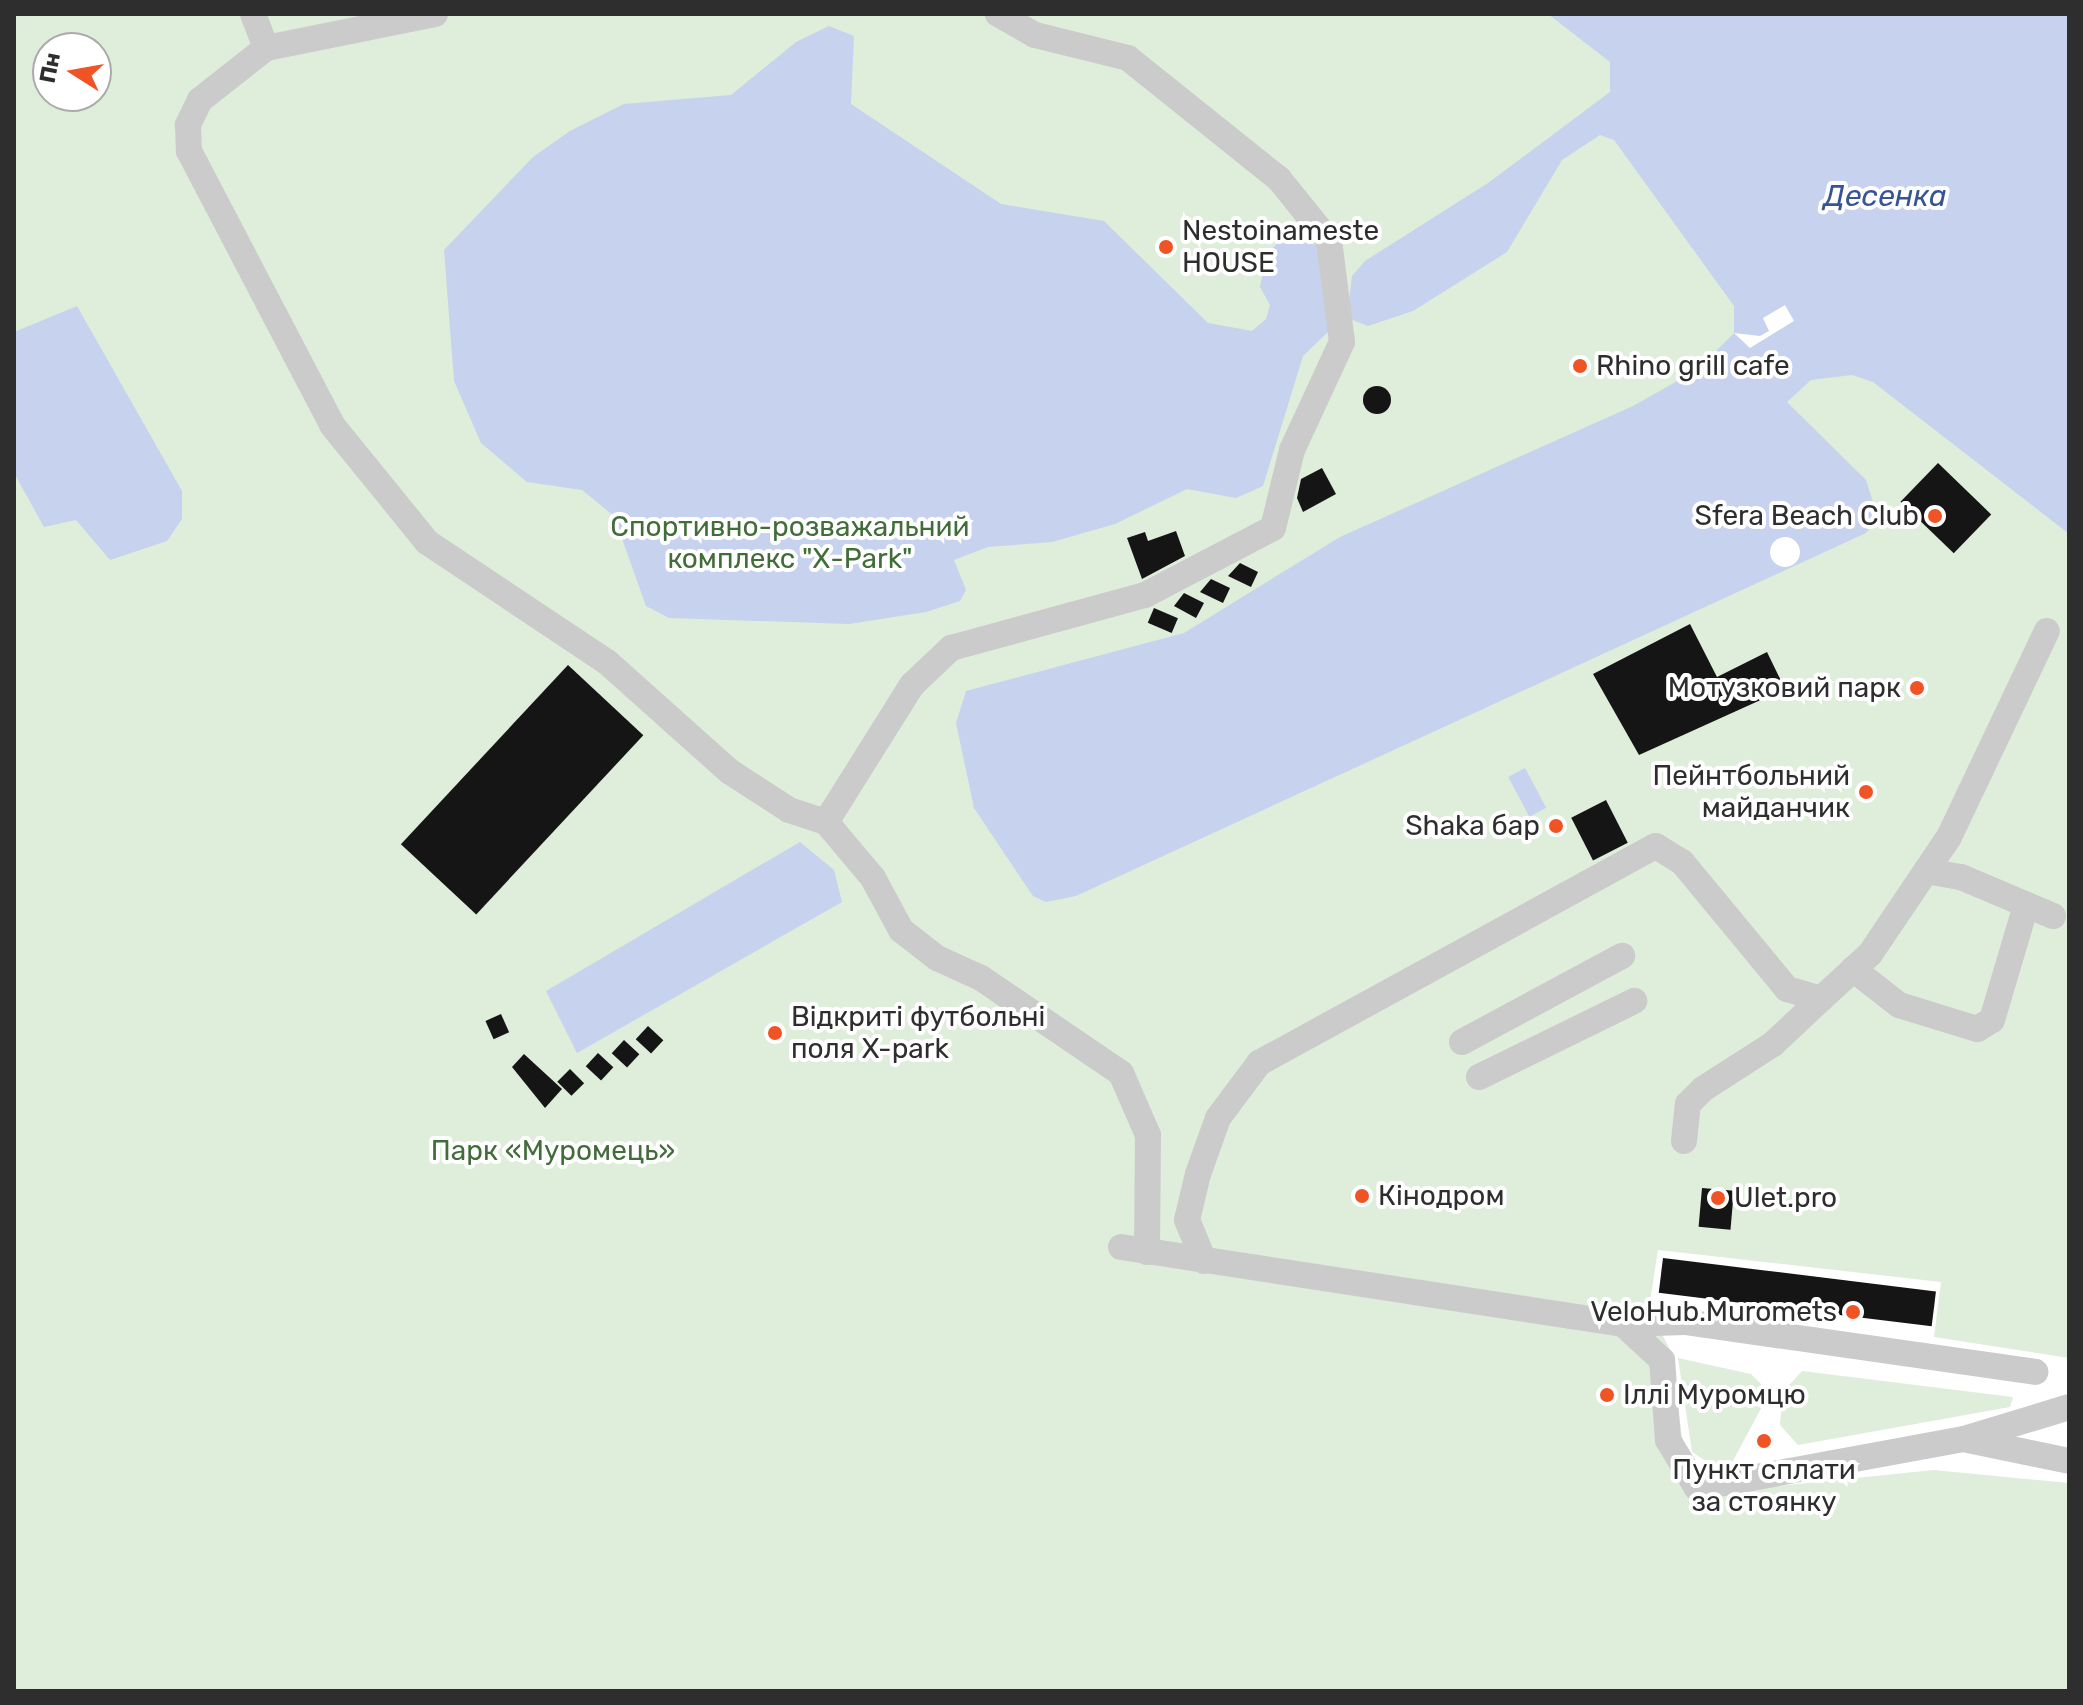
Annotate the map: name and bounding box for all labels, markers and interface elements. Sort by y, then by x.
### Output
north arrow [32,32,112,112]
text: Пн [34,50,66,85]
water label: Десенка [1823,178,1947,214]
place label: Nestoinameste HOUSE [1182,214,1379,280]
marker: Nestoinameste HOUSE [1157,238,1175,256]
place label: Rhino grill cafe [1596,349,1790,383]
marker: Rhino grill cafe [1571,357,1589,375]
place label: Sfera Beach Club [1694,499,1919,533]
marker: Sfera Beach Club [1926,507,1944,525]
park label: Спортивно-розважальний комплекс "Х-Park" [610,510,970,576]
place label: Мотузковий парк [1668,671,1901,705]
marker: Мотузковий парк [1908,679,1926,697]
place label: Пейнтбольний майданчик [1652,759,1850,825]
marker: Пейнтбольний майданчик [1857,783,1875,801]
place label: Shaka бар [1405,809,1540,843]
marker: Shaka бар [1547,817,1565,835]
place label: Відкриті футбольні поля X-park [791,1000,1045,1066]
marker: Відкриті футбольні поля X-park [766,1024,784,1042]
park label: Парк «Муромець» [431,1134,675,1168]
place label: Кінодром [1378,1179,1504,1213]
place label: Ulet.pro [1734,1181,1837,1215]
marker: Кінодром [1353,1187,1371,1205]
marker: Ulet.pro [1709,1189,1727,1207]
place label: VeloHub.Muromets [1590,1295,1837,1329]
marker: VeloHub.Muromets [1844,1303,1862,1321]
place label: Іллі Муромцю [1623,1378,1806,1412]
marker: Іллі Муромцю [1598,1386,1616,1404]
marker: Пункт сплати за стоянку [1755,1432,1773,1450]
place label: Пункт сплати за стоянку [1672,1453,1856,1519]

